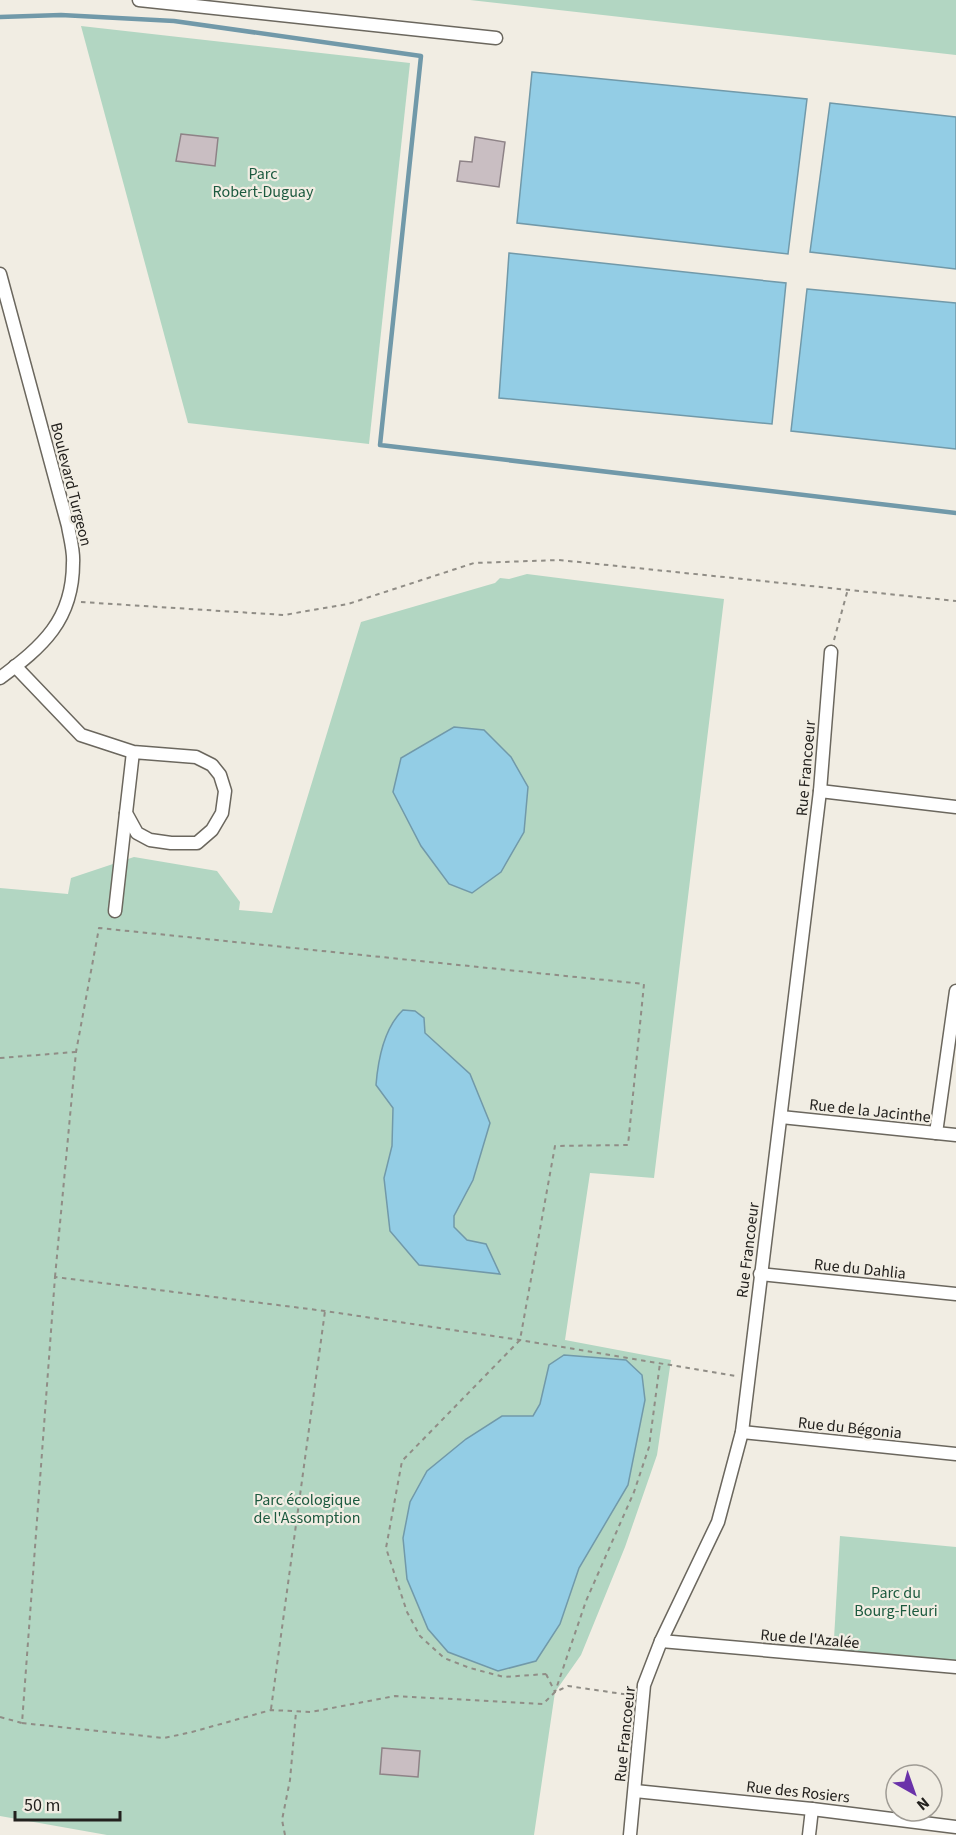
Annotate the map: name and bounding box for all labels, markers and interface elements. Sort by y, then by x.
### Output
park label: Parc Robert-Duguay [213,163,314,203]
street label: Boulevard Turgeon [45,420,97,548]
street label: Rue Francoeur [791,719,821,817]
street label: Rue de la Jacinthe [808,1094,932,1128]
street label: Rue Francoeur [731,1201,765,1299]
street label: Rue du Dahlia [813,1253,907,1285]
street label: Rue du Bégonia [797,1412,903,1444]
park label: Parc écologique de l'Assomption [254,1489,360,1529]
park label: Parc du Bourg-Fleuri [854,1582,938,1622]
street label: Rue de l'Azalée [759,1624,860,1654]
street label: Rue Francoeur [609,1685,641,1783]
north arrow [884,1763,944,1823]
street label: Rue des Rosiers [745,1776,851,1808]
scale bar [15,1784,120,1822]
text: N [912,1792,934,1816]
text: 50 m [24,1793,60,1818]

